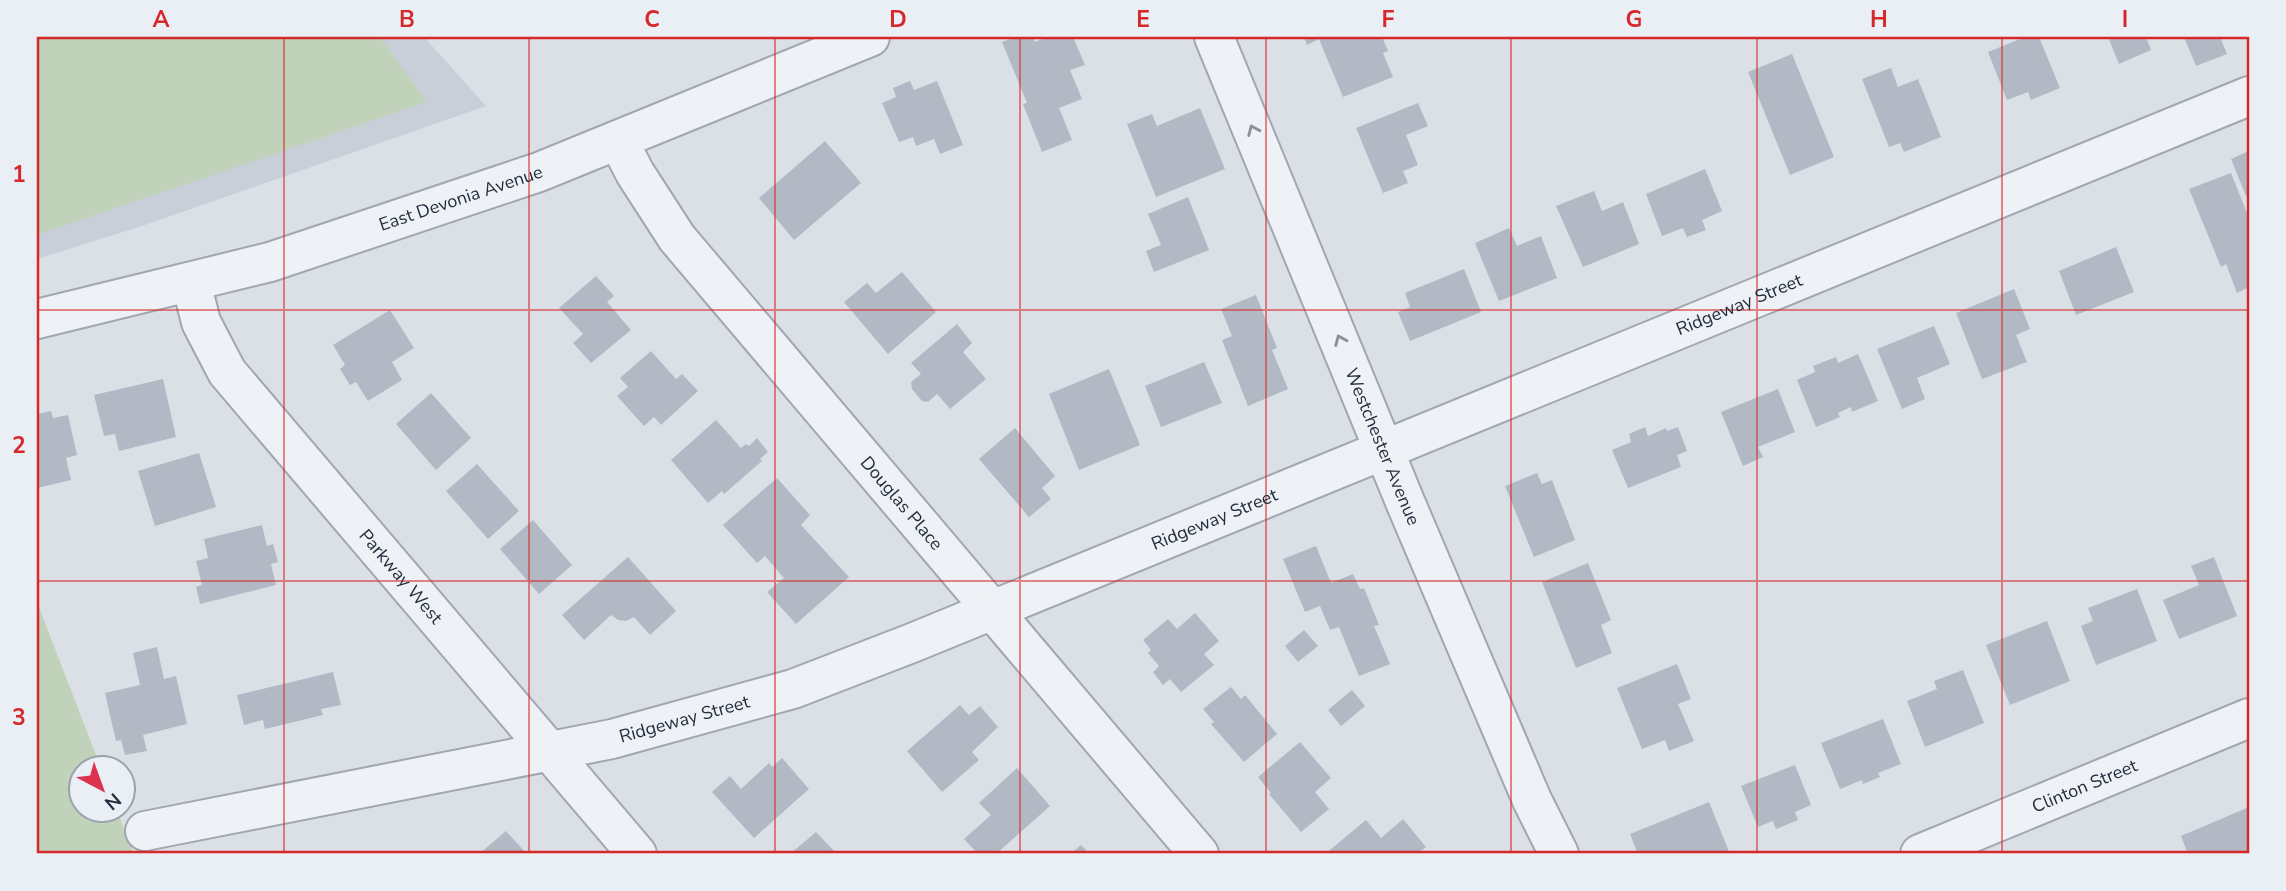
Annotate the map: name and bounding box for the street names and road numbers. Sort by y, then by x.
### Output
street label: East Devonia Avenue [376,160,546,237]
street label: Ridgeway Street [1672,268,1806,341]
street label: Westchester Avenue [1339,364,1426,529]
street label: Douglas Place [855,451,948,555]
street label: Ridgeway Street [1148,483,1282,556]
street label: Parkway West [354,524,448,629]
street label: Ridgeway Street [616,689,753,748]
street label: Clinton Street [2028,753,2142,819]

